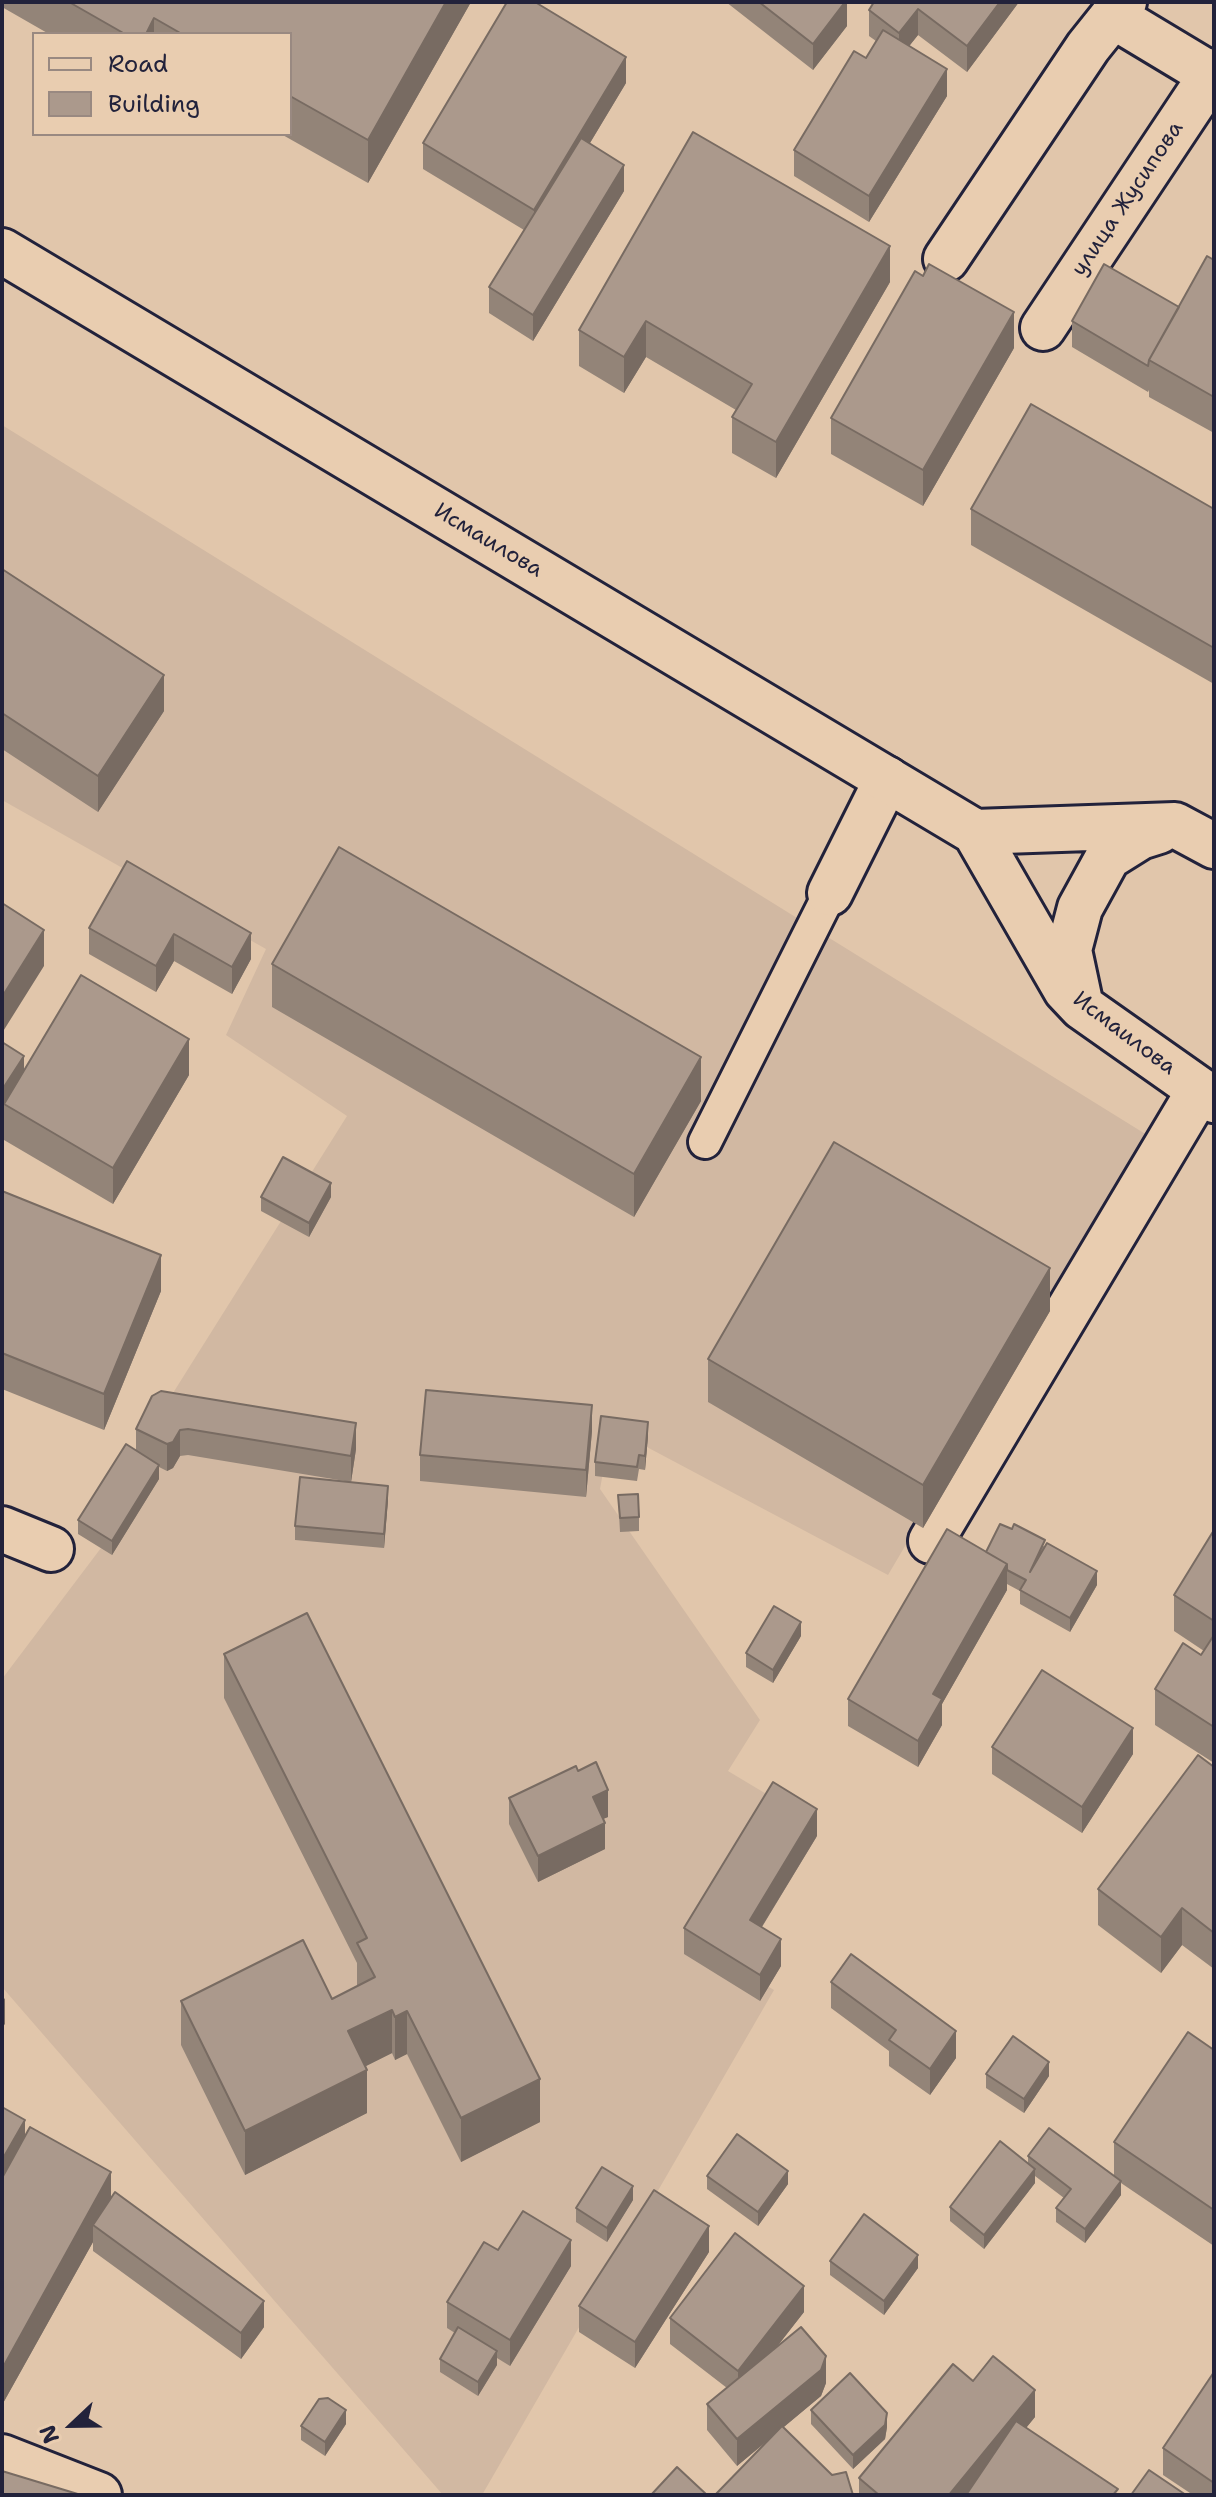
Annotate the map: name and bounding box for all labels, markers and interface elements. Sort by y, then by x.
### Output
legend [32,32,292,136]
text: Road [108,48,168,80]
text: Building [108,88,200,120]
street label: улица Жусипова [1066,117,1190,281]
street label: Исмаилова [429,498,547,584]
street label: Исмаилова [1067,987,1181,1081]
north arrow [32,2385,112,2465]
text: N [33,2421,66,2448]

